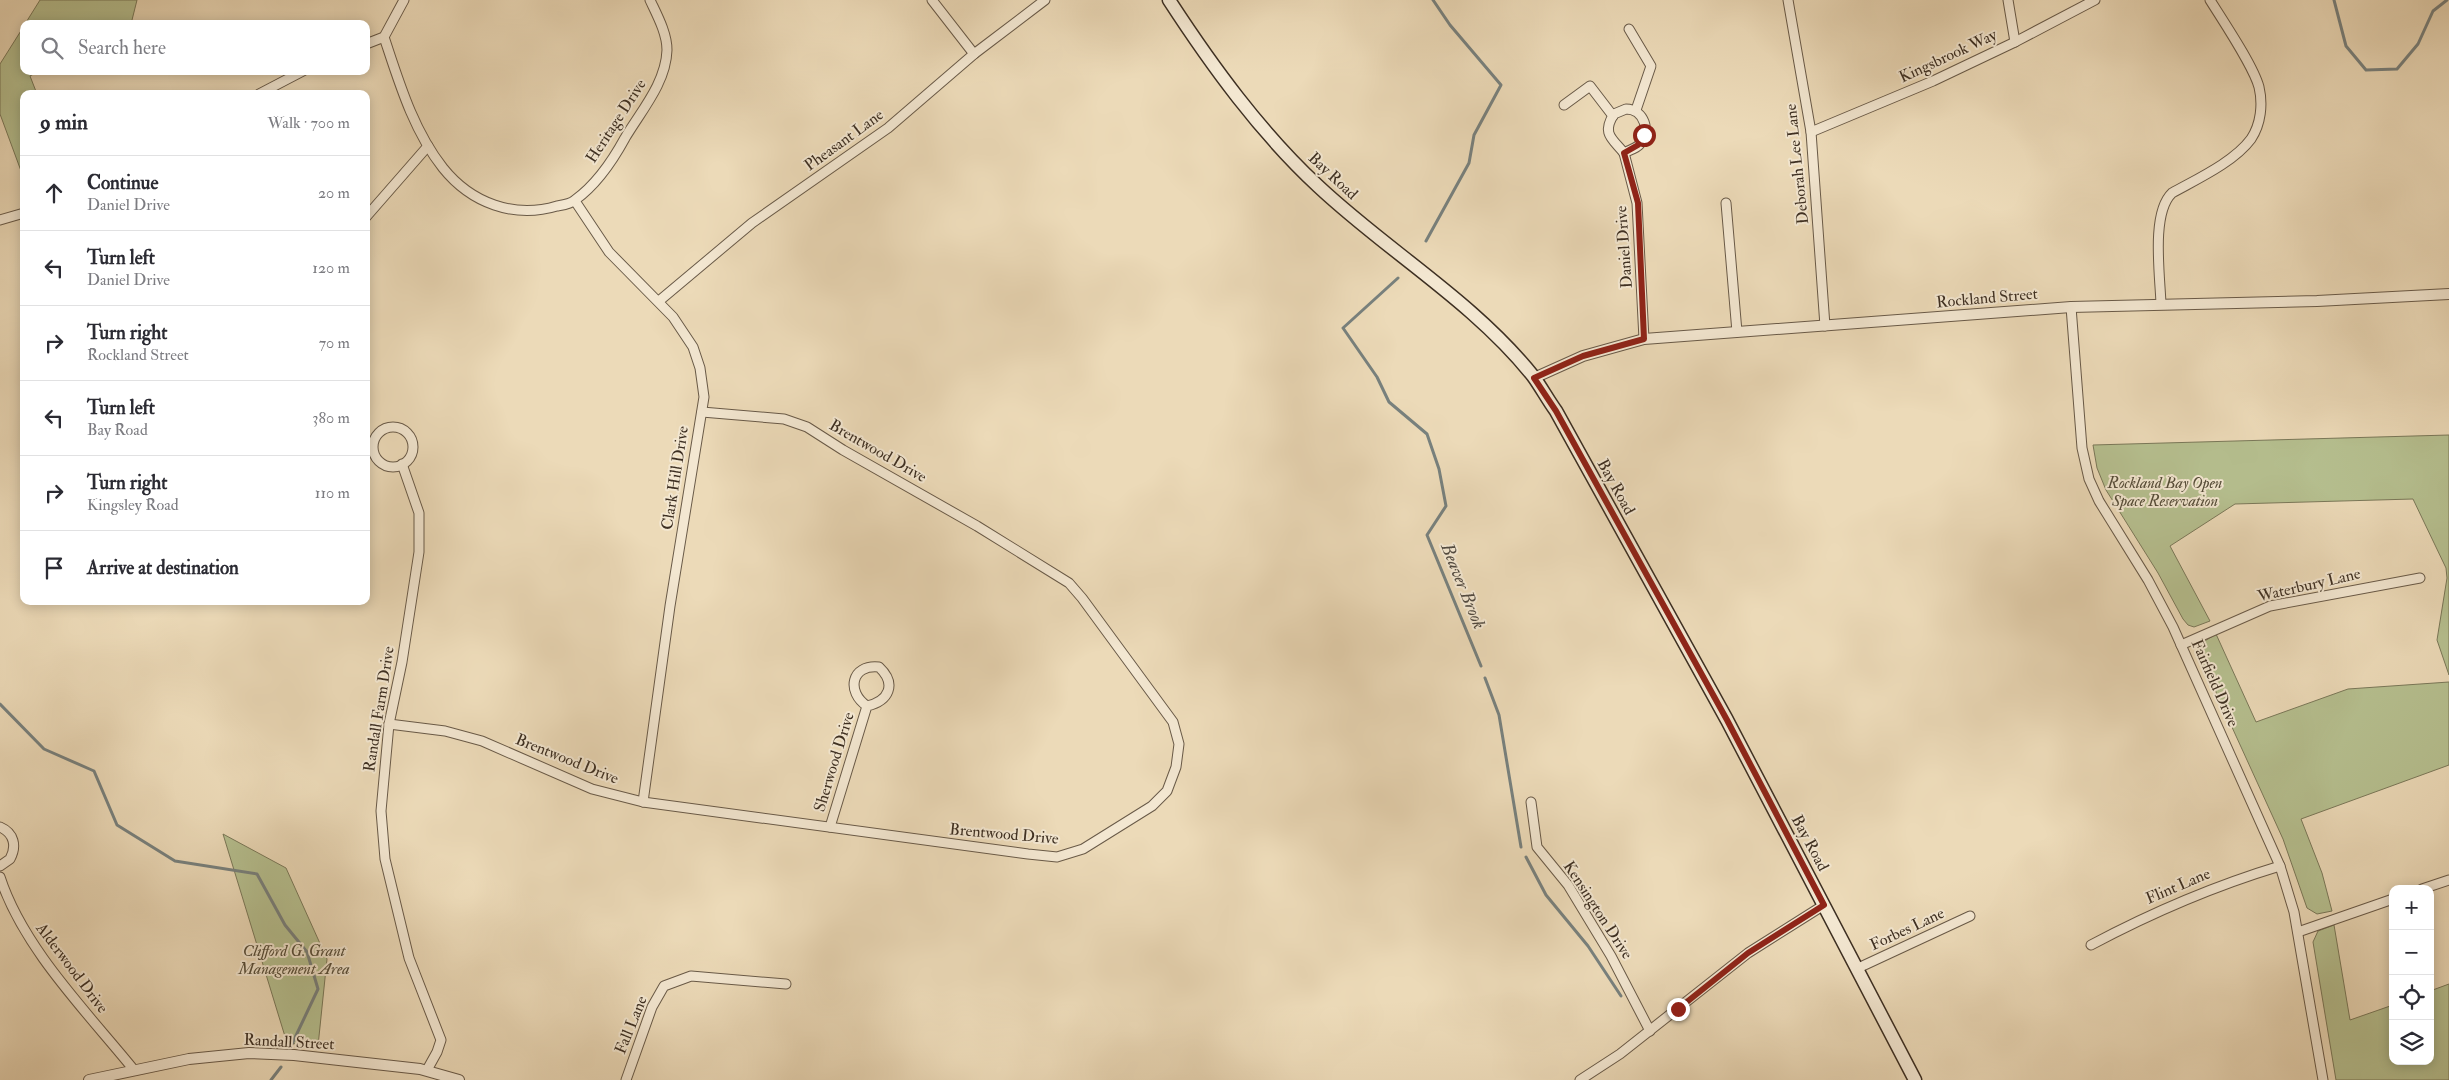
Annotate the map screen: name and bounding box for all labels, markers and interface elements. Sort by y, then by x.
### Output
search box [20,20,370,75]
street label: Kingsbrook Way [1896,24,2001,87]
icon: search [38,34,66,62]
text: Search here [78,36,166,60]
street label: Heritage Drive [581,75,651,167]
street label: Deborah Lee Lane [1781,102,1813,225]
street label: Pheasant Lane [801,104,888,175]
text: 9 min [40,109,88,136]
text: Walk · 700 m [267,113,350,133]
route start [1633,124,1656,147]
street label: Bay Road [1304,148,1362,204]
text: Continue [87,171,158,195]
icon: ahead [40,179,68,207]
text: 20 m [318,183,350,203]
text: Daniel Drive [87,195,170,215]
street label: Daniel Drive [1611,205,1637,289]
text: Turn left [87,246,155,270]
icon: left [40,254,68,282]
text: 120 m [312,258,350,278]
text: Daniel Drive [87,270,170,290]
street label: Rockland Street [1935,284,2039,312]
text: Turn right [87,321,167,345]
icon: right [40,329,68,357]
text: 70 m [319,333,350,353]
text: Rockland Street [87,345,189,365]
text: Turn left [87,396,155,420]
icon: left [40,404,68,432]
text: 380 m [312,408,350,428]
street label: Brentwood Drive [826,415,931,487]
text: Bay Road [87,420,148,440]
street label: Clark Hill Drive [657,424,693,531]
street label: Bay Road [1593,456,1640,519]
text: Turn right [87,471,167,495]
park label: Rockland Bay Open Space Reservation [2107,473,2222,511]
icon: right [40,479,68,507]
text: 110 m [315,483,350,503]
text: Kingsley Road [87,495,179,515]
water label: Beaver Brook [1435,539,1491,632]
icon: arrive [40,554,68,582]
text: Arrive at destination [87,556,239,580]
street label: Waterbury Lane [2255,563,2363,607]
street label: Fairfield Drive [2187,636,2243,730]
street label: Randall Farm Drive [359,645,399,773]
street label: Sherwood Drive [809,710,859,814]
street label: Brentwood Drive [513,729,622,789]
street label: Bay Road [1787,811,1833,875]
street label: Brentwood Drive [949,819,1060,849]
street label: Kensington Drive [1559,857,1637,963]
street label: Flint Lane [2143,863,2214,909]
map controls [2389,885,2434,1065]
button: + [2389,885,2434,930]
street label: Forbes Lane [1867,903,1948,955]
street label: Alderwood Drive [31,918,113,1017]
button: − [2389,930,2434,975]
park label: Clifford G. Grant Management Area [237,941,350,979]
button: locate [2389,975,2434,1020]
street label: Fall Lane [610,993,652,1057]
route end [1667,998,1690,1021]
button: layers [2389,1020,2434,1065]
street label: Randall Street [243,1030,335,1054]

